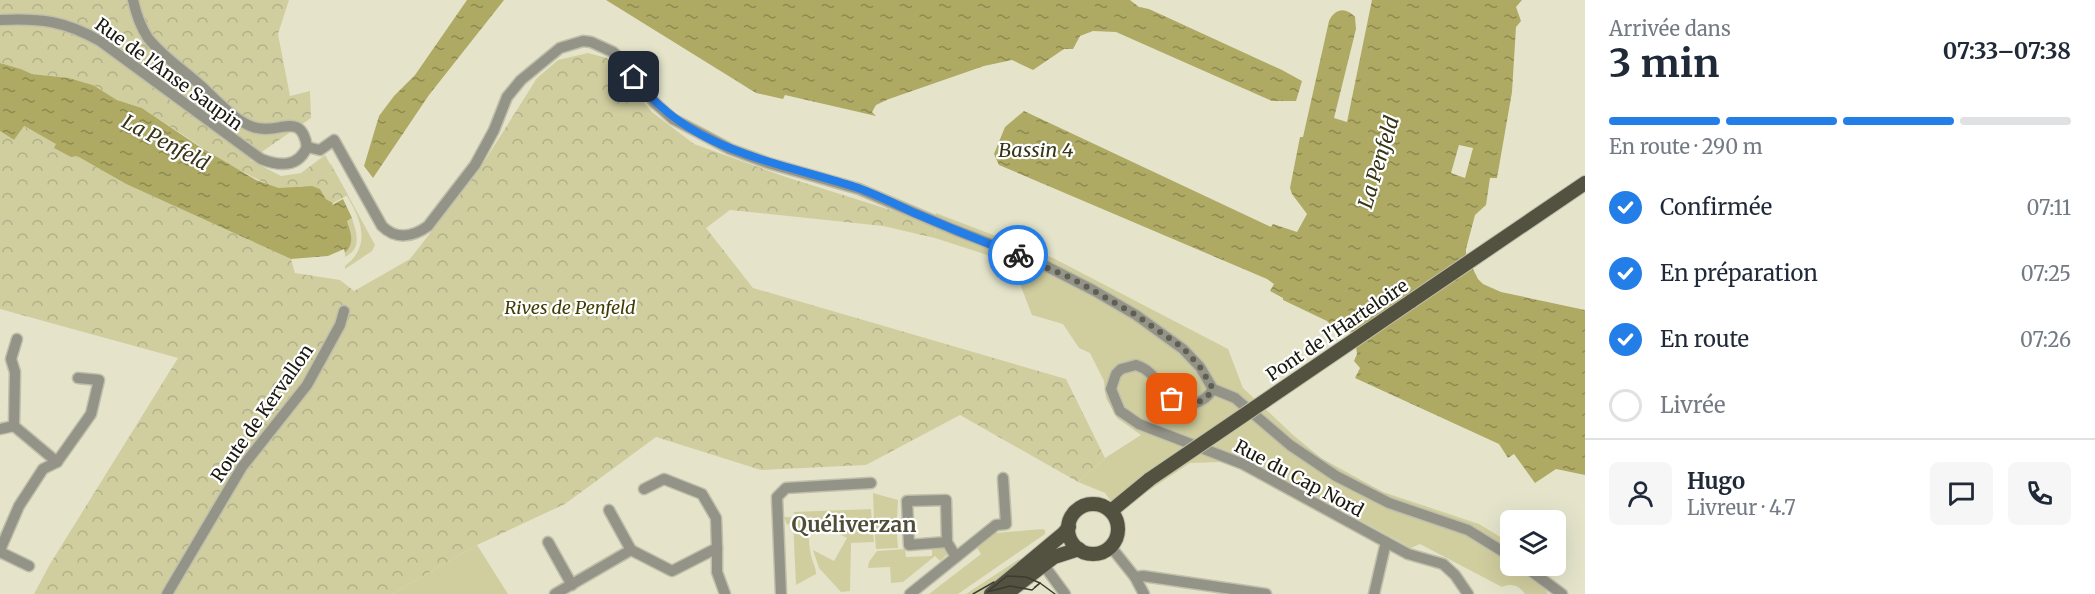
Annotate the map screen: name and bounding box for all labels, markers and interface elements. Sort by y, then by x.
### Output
street label: Rue de l'Anse Saupin [91,13,247,135]
text: Arrivée dans [1609,16,1731,41]
text: 07:33–07:38 [1943,37,2071,65]
text: 3 min [1609,39,1719,88]
pin [608,51,659,102]
icon: home [617,60,650,93]
water label: La Penfeld [118,109,214,175]
water label: La Penfeld [1352,113,1404,211]
text: En route · 290 m [1609,134,1763,159]
water label: Bassin 4 [998,137,1074,162]
icon: check [1609,191,1642,224]
text: Confirmée [1660,193,1772,221]
text: 07:11 [2027,195,2071,220]
courier [988,225,1048,285]
icon: bike [1002,239,1035,272]
icon: check [1609,257,1642,290]
text: En préparation [1660,259,1818,287]
text: 07:25 [2021,261,2071,286]
street label: Pont de l'Harteloire [1262,274,1412,386]
park label: Rives de Penfeld [504,296,636,319]
icon: check [1609,323,1642,356]
text: En route [1660,325,1749,353]
text: 07:26 [2020,327,2071,352]
street label: Route de Kervallon [206,340,318,486]
pin [1146,373,1197,424]
icon: bag [1155,382,1188,415]
text: Livrée [1660,391,1726,419]
street label: Rue du Cap Nord [1231,434,1368,522]
button: person [1609,462,1672,525]
button: chat [1930,462,1993,525]
button: phone [2008,462,2071,525]
text: Hugo [1687,467,1745,495]
text: Livreur · 4.7 [1687,495,1796,520]
map controls [1500,510,1566,576]
button: layers [1500,510,1566,576]
district label: Quéliverzan [792,511,917,538]

